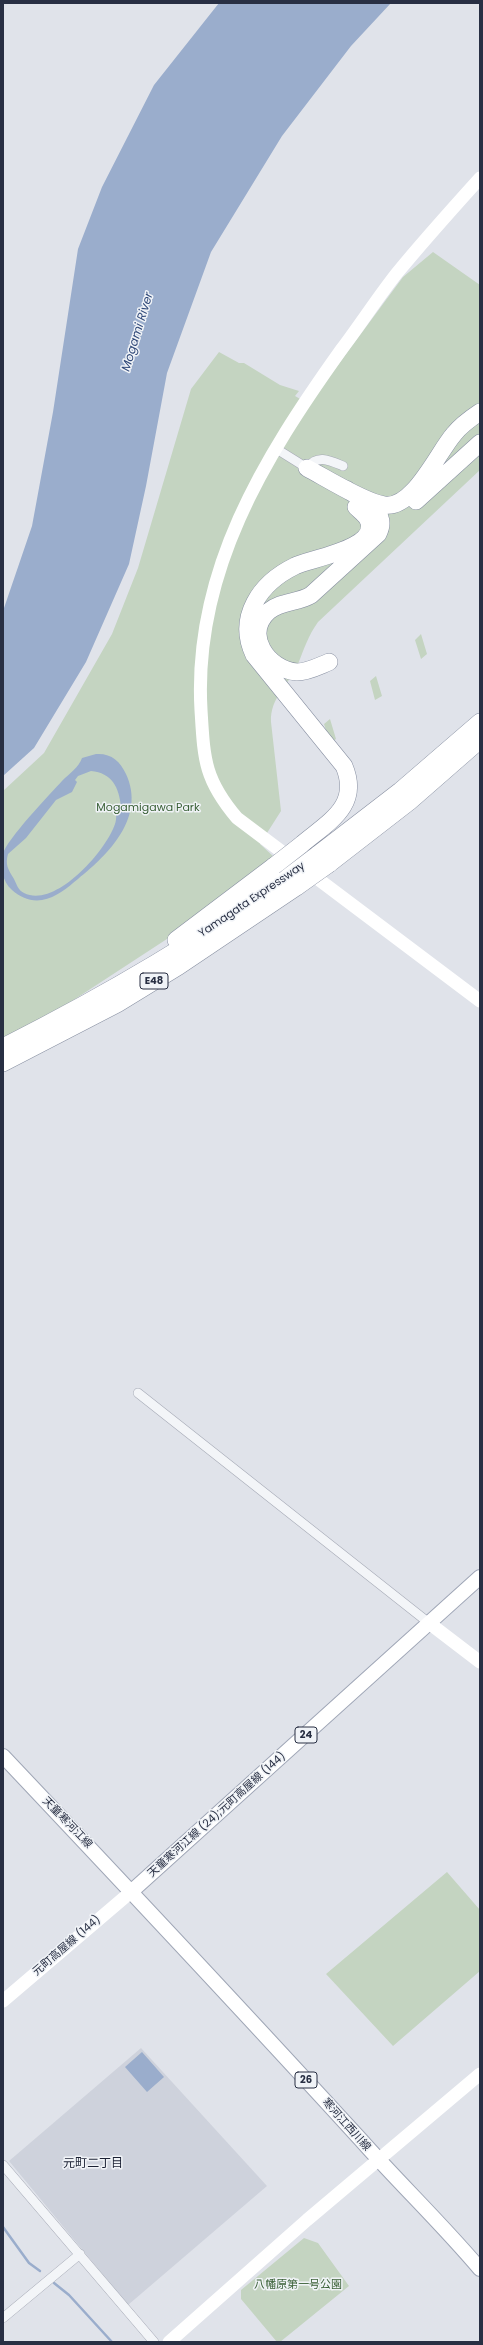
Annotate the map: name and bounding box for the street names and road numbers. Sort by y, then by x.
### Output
street label: Yamagata Expressway [196,860,308,940]
road number: E48 [140,973,168,989]
road number: 24 [295,1727,317,1743]
street label: 天童寒河江線 (24);元町高屋線 (144) [146,1750,288,1880]
street label: 天童寒河江線 [39,1795,95,1851]
street label: 元町高屋線 (144) [30,1913,104,1979]
road number: 26 [295,2072,317,2088]
street label: 寒河江西川線 [319,2096,373,2154]

